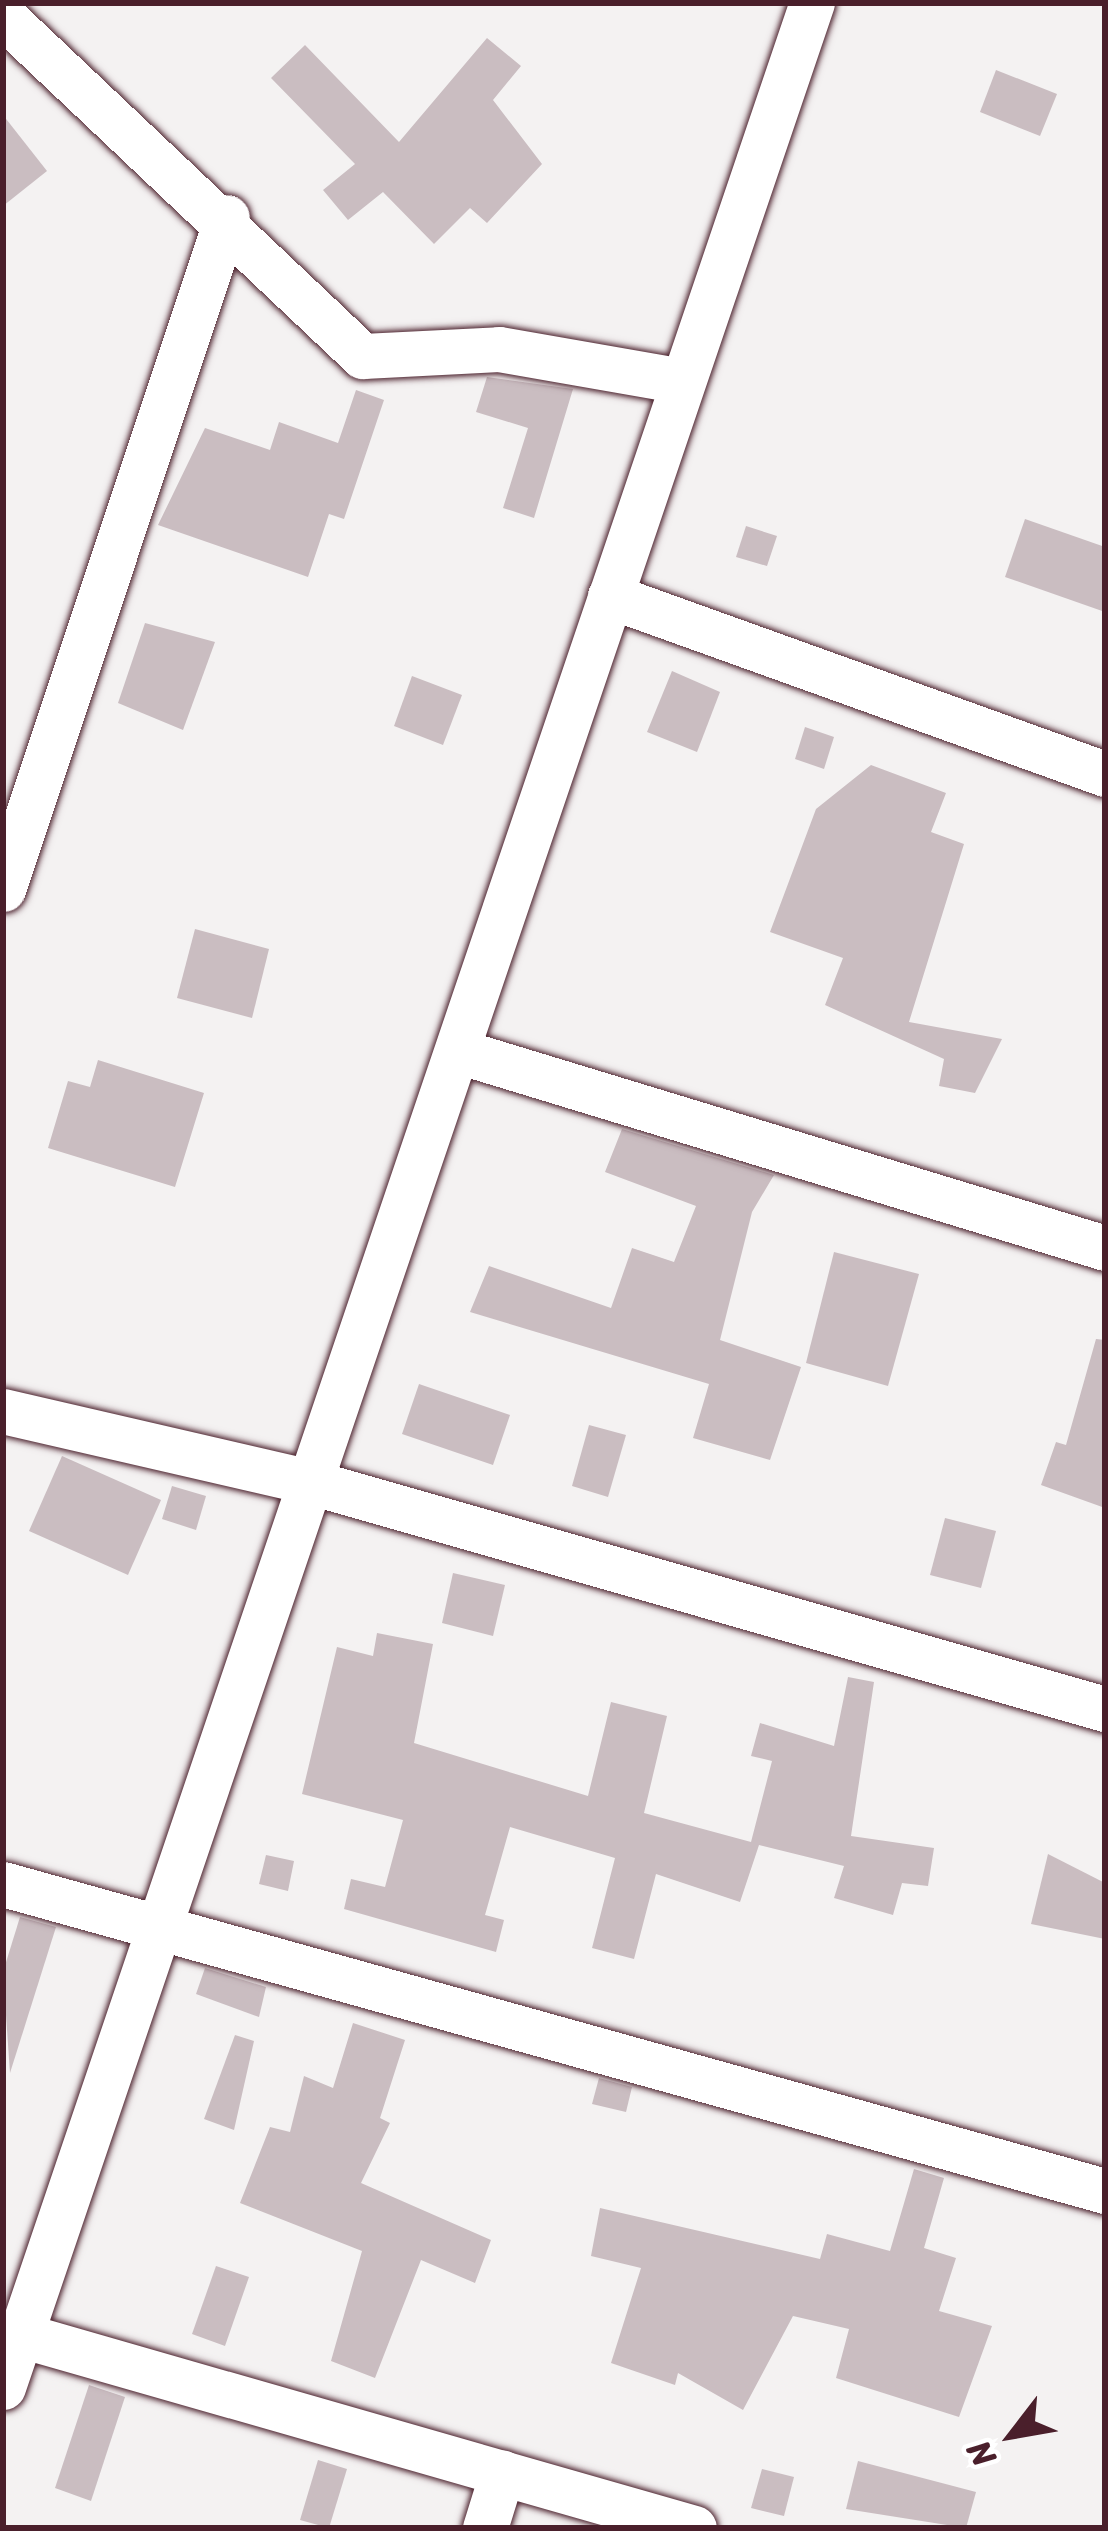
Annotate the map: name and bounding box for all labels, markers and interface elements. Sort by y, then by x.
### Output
north arrow [952,2375,1072,2495]
text: N [950,2429,1012,2478]

